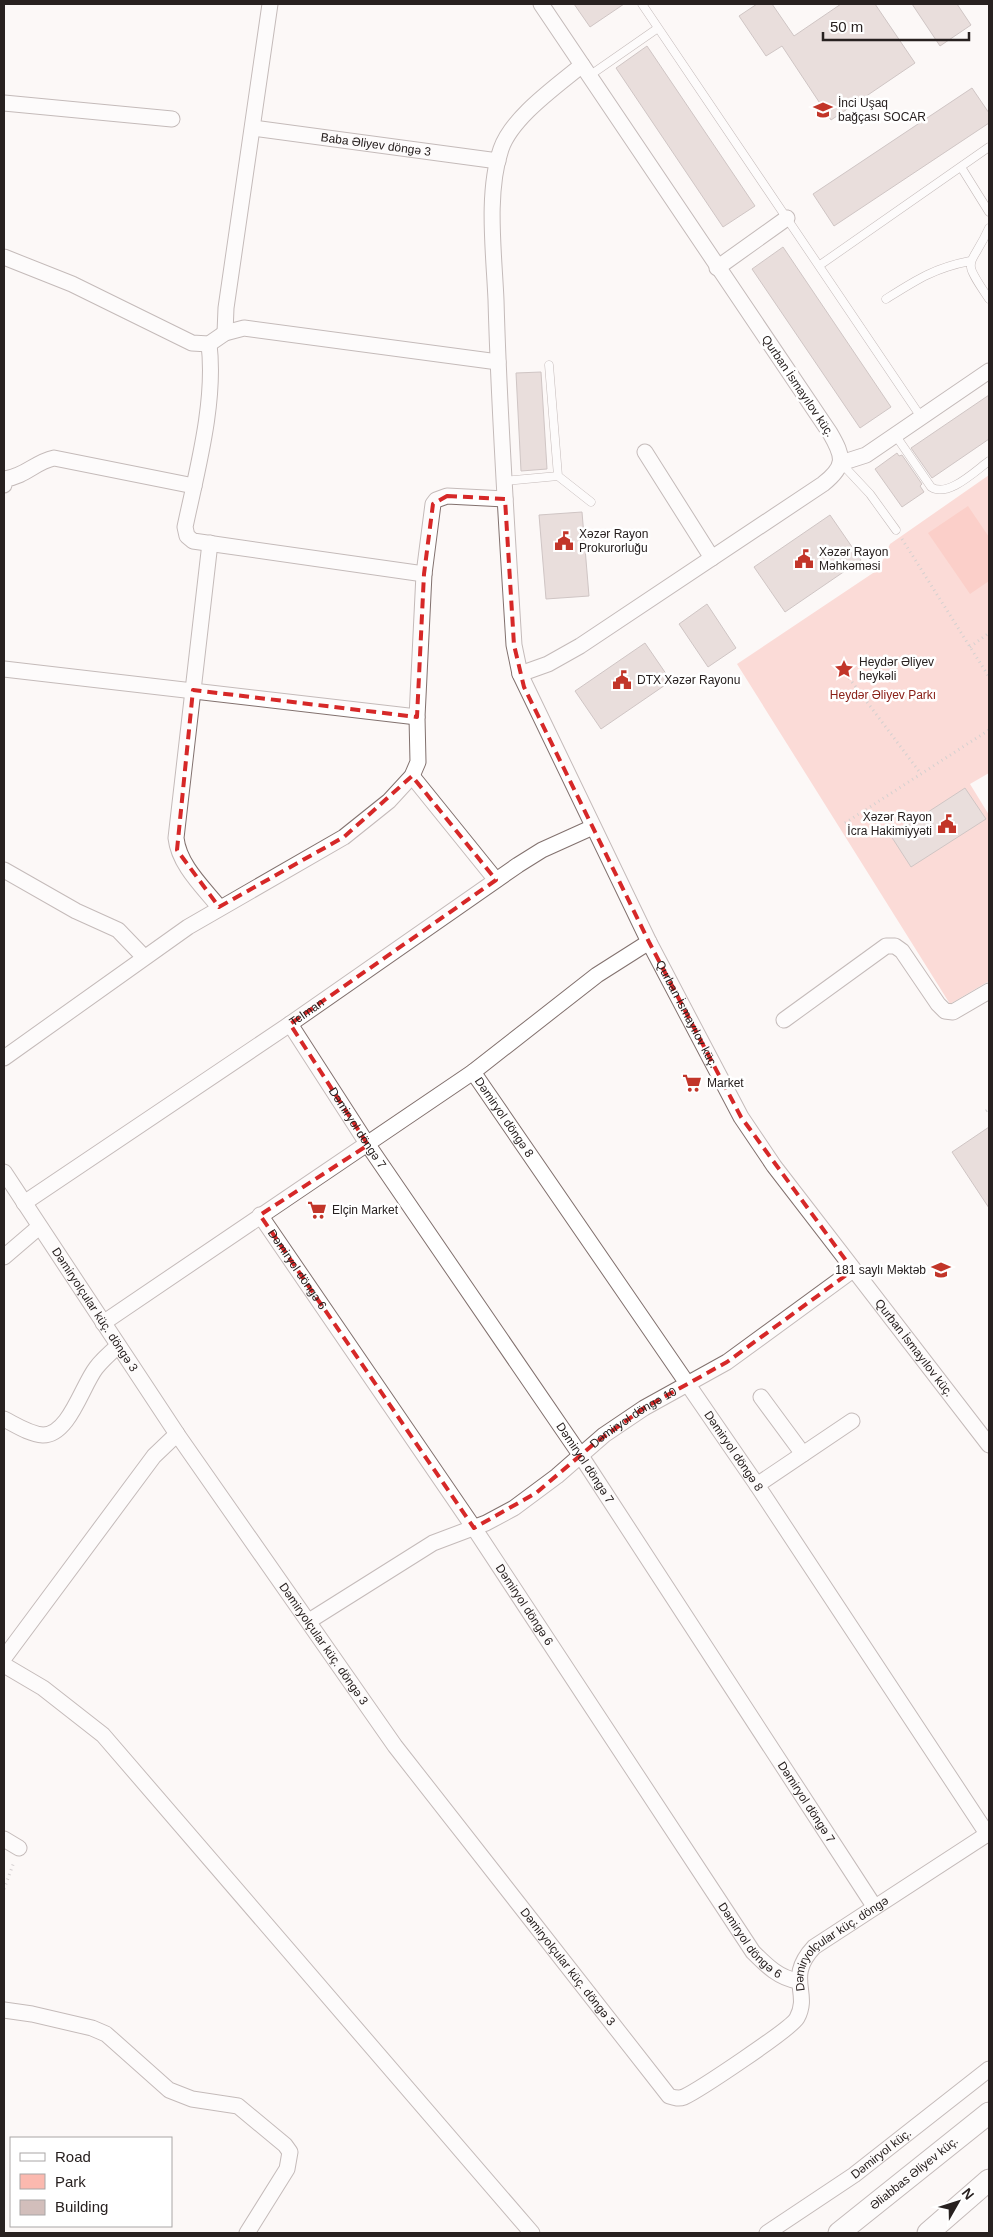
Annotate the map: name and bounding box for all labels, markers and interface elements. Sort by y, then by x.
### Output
scale bar [823,10,969,42]
text: 50 m [830,18,863,35]
place label: İnci Uşaq bağçası SOCAR [838,96,926,124]
school or university icon: İnci Uşaq bağçası SOCAR [812,99,834,121]
street label: Baba Əliyev döngə 3 [320,130,432,159]
street label: Qurban İsmayılov küç. [759,333,837,439]
place label: Xəzər Rayon Prokurorluğu [579,527,648,555]
public building icon: Xəzər Rayon Prokurorluğu [553,530,575,552]
place label: Xəzər Rayon Məhkəməsi [819,545,888,573]
public building icon: Xəzər Rayon Məhkəməsi [793,548,815,570]
place label: Heydər Əliyev heykəli [859,655,934,683]
place icon: Heydər Əliyev heykəli [833,658,855,680]
public building icon: DTX Xəzər Rayonu [611,669,633,691]
place label: DTX Xəzər Rayonu [637,673,740,687]
park label: Heydər Əliyev Parkı [830,688,936,702]
place label: Xəzər Rayon İcra Hakimiyyəti [847,810,932,838]
public building icon: Xəzər Rayon İcra Hakimiyyəti [936,813,958,835]
street label: Qurban İsmayılov küç. [653,958,721,1070]
street label: Telman [287,996,327,1029]
supermarket icon: Market [681,1072,703,1094]
street label: Dəmiryol döngə 8 [472,1075,537,1160]
place label: Market [707,1076,744,1090]
street label: Dəmiryol döngə 7 [326,1085,389,1172]
supermarket icon: Elçin Market [306,1199,328,1221]
place label: Elçin Market [332,1203,399,1217]
street label: Dəmiryol döngə 6 [265,1227,330,1313]
street label: Dəmiryolçular küç. döngə 3 [49,1245,141,1375]
school or university icon: 181 saylı Məktəb [930,1259,952,1281]
place label: 181 saylı Məktəb [835,1263,926,1277]
street label: Qurban İsmayılov küç. [872,1296,956,1400]
street label: Dəmiryol döngə 10 [587,1384,679,1451]
street label: Dəmiryol döngə 8 [701,1408,766,1494]
street label: Dəmiryol döngə 7 [553,1420,617,1506]
street label: Dəmiryol döngə 6 [493,1562,556,1648]
street label: Dəmiryolçular küç. döngə 3 [276,1580,371,1708]
street label: Dəmiryol döngə 7 [775,1759,838,1846]
street label: Dəmiryolçular küç. döngə [792,1893,891,1992]
street label: Dəmiryol döngə 6 [715,1900,785,1981]
street label: Dəmiryolçular küç. döngə 3 [517,1905,618,2029]
street label: Dəmiryol küç. [848,2126,914,2182]
street label: Əliabbas Əliyev küç. [867,2134,961,2213]
legend [10,2137,172,2227]
text: Road [55,2148,91,2165]
text: Park [55,2173,86,2190]
north arrow [933,2177,983,2227]
text: N [959,2185,978,2203]
text: Building [55,2198,108,2215]

